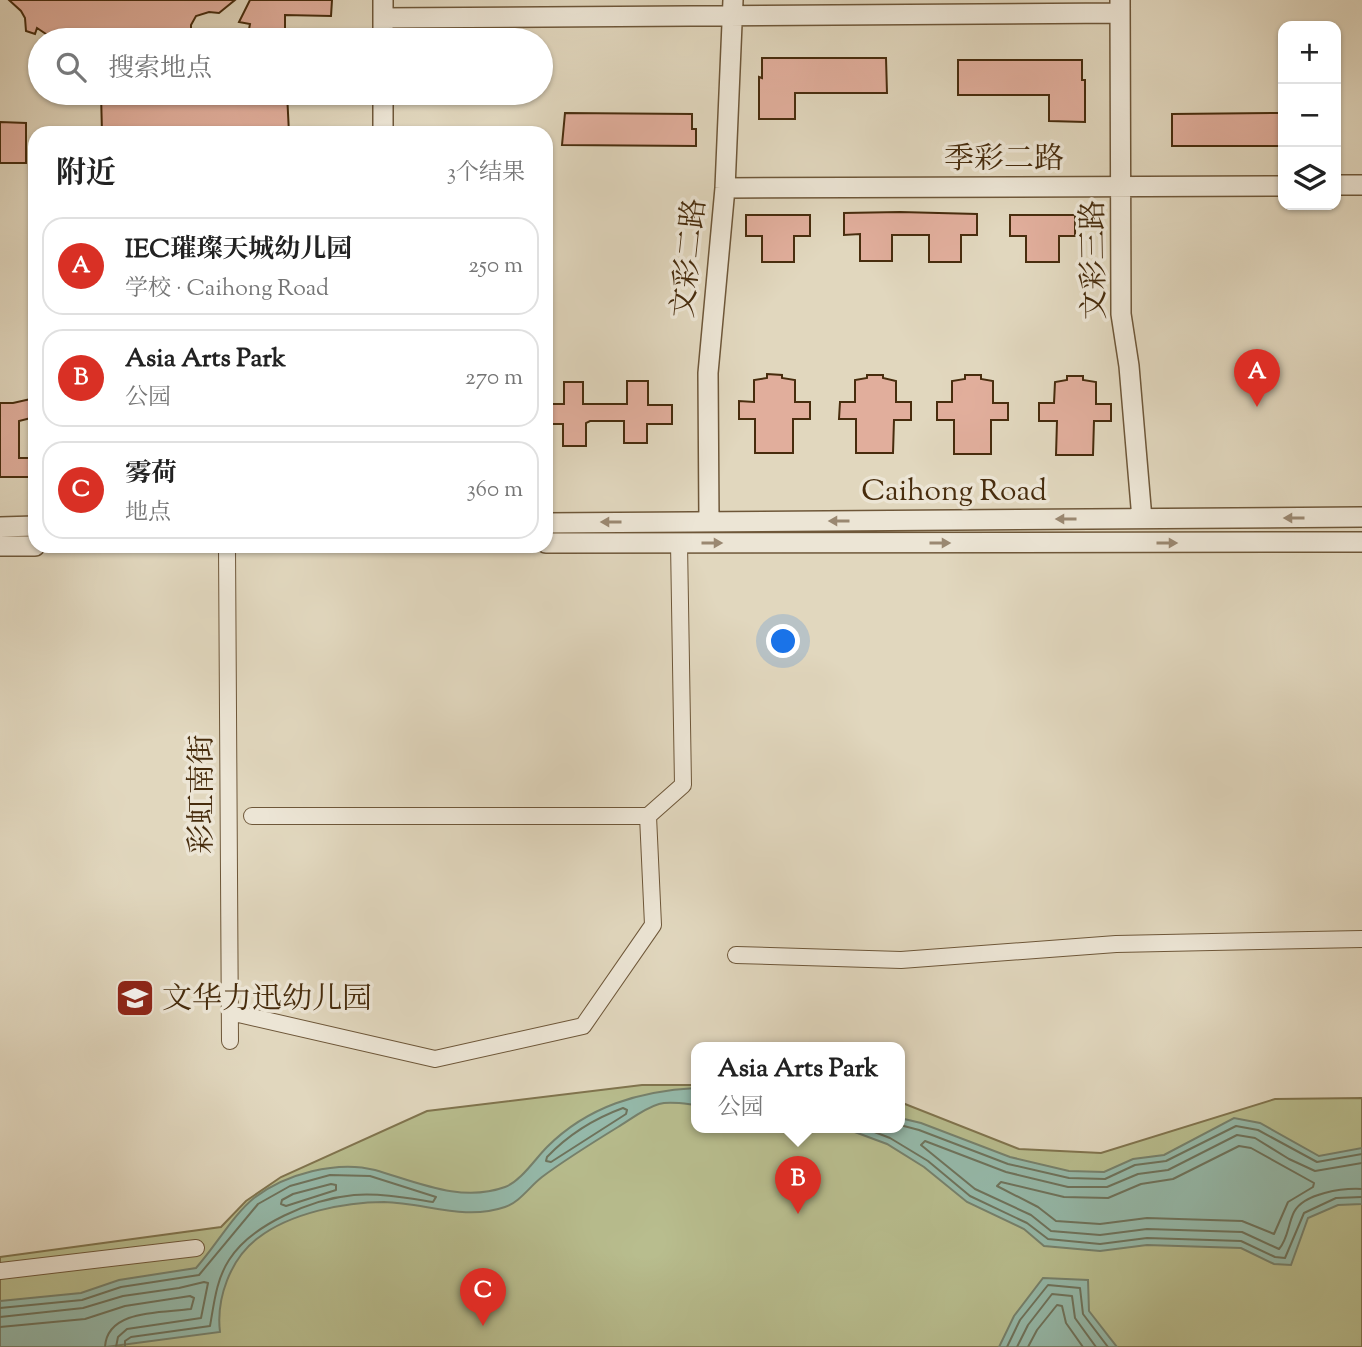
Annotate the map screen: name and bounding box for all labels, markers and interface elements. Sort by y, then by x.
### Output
map controls [1278,21,1341,210]
button: + [1278,21,1341,84]
search box [28,28,553,105]
icon: search [52,48,90,86]
text: 搜索地点 [108,51,212,88]
button: − [1278,84,1341,147]
street label: 季彩二路 [944,139,1064,182]
button: layers [1278,147,1341,210]
text: 附近 [56,153,116,196]
text: 3个结果 [447,157,525,190]
street label: 文彩二路 [663,196,718,320]
street label: 文彩三路 [1073,200,1118,320]
text: IEC璀璨天城幼儿园 [125,232,352,269]
text: A [72,250,90,283]
text: 250 m [468,250,523,283]
text: 学校 · Caihong Road [125,273,329,306]
text: Asia Arts Park [125,341,286,378]
pin: A [1234,349,1280,407]
text: B [74,362,88,395]
text: 270 m [465,362,523,395]
text: 公园 [125,382,171,415]
text: 雾荷 [125,456,177,493]
street label: Caihong Road [861,471,1047,514]
text: C [72,474,90,507]
text: 360 m [466,474,523,507]
text: 地点 [125,497,171,530]
one-way arrow [1283,512,1305,524]
one-way arrow [1055,513,1077,525]
one-way arrow [828,515,850,527]
one-way arrow [600,517,622,528]
one-way arrow [701,537,723,549]
one-way arrow [929,537,951,549]
one-way arrow [1156,537,1178,549]
your location [766,624,800,658]
street label: 彩虹南街 [182,734,225,854]
school or university icon: 文华力迅幼儿园 [114,977,156,1019]
place label: 文华力迅幼儿园 [162,979,372,1022]
popup [691,1042,905,1133]
text: Asia Arts Park [718,1051,878,1088]
text: 公园 [718,1092,764,1125]
pin: B [775,1156,821,1214]
pin: C [460,1268,506,1326]

